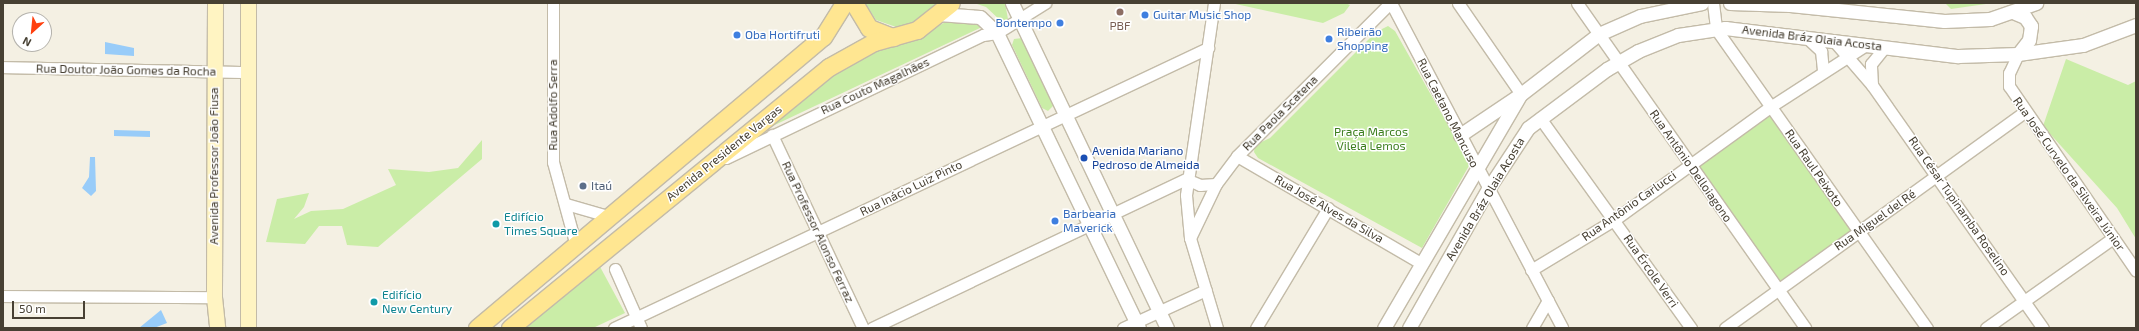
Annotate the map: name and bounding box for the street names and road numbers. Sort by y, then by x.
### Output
street label: Avenida Bráz Olaia Acosta [1741,22,1883,54]
street label: Rua Couto Magalhães [818,55,932,117]
street label: Rua Caetano Mancuso [1414,56,1482,170]
street label: Rua Adolfo Serra [546,59,560,151]
street label: Rua Doutor João Gomes da Rocha [35,61,217,79]
street label: Rua Paola Scatena [1239,72,1321,154]
street label: Avenida Professor João Fiusa [207,87,221,245]
street label: Rua José Curvelo da Silveira Júnior [2010,94,2128,254]
street label: Avenida Presidente Vargas [663,102,785,204]
street label: Rua Antônio Delloiagono [1647,107,1735,225]
street label: Rua Raul Peixoto [1782,126,1846,210]
street label: Rua César Tupinamba Roselino [1905,134,2013,278]
street label: Avenida Bráz Olaia Acosta [1442,135,1528,263]
street label: Rua Inácio Luiz Pinto [858,157,964,219]
street label: Rua Professor Alonso Ferraz [779,159,857,305]
street label: Rua Antônio Carlucci [1579,168,1679,244]
street label: Rua José Alves da Silva [1272,172,1386,246]
street label: Rua Miguel del Ré [1831,186,1919,254]
street label: Rua Ércole Verri [1620,232,1682,310]

